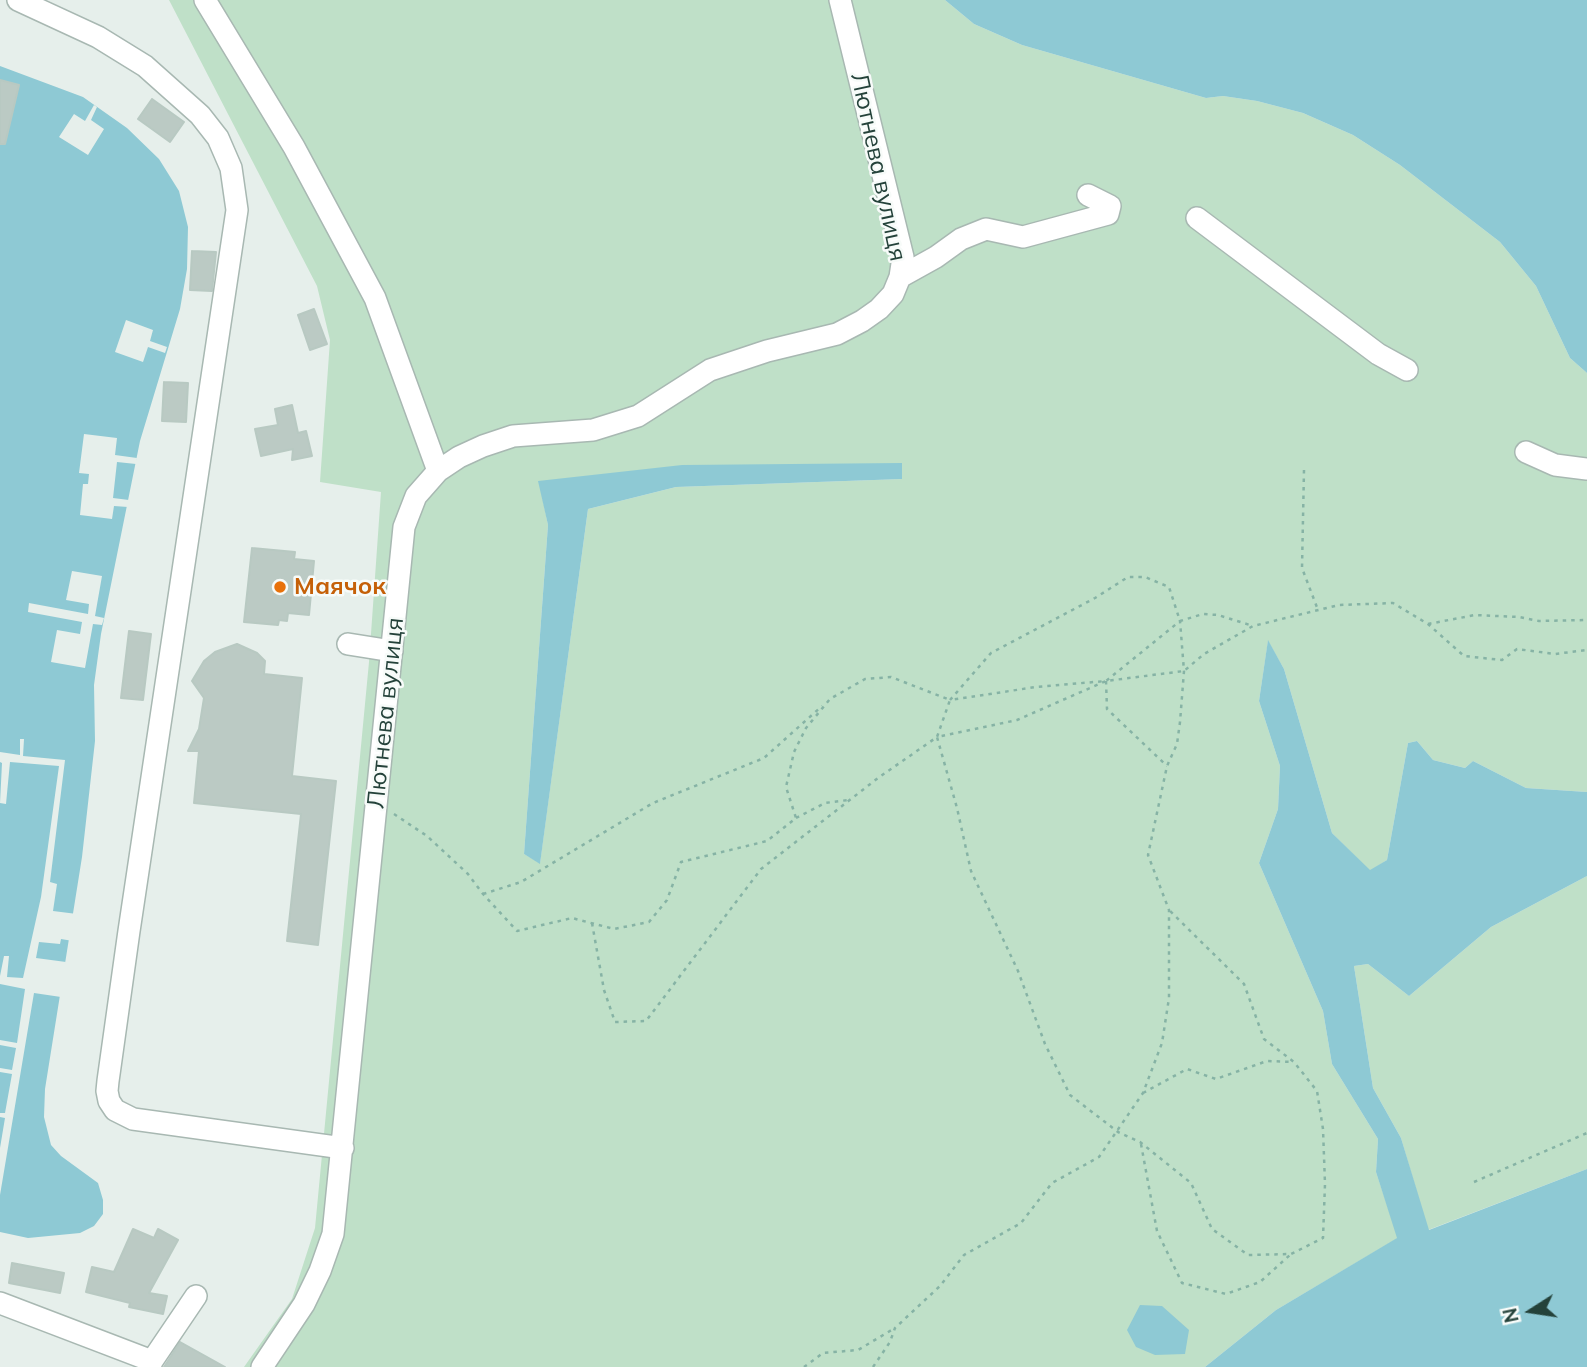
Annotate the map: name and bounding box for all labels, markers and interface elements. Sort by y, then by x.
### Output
street label: Лютнева вулиця [844,70,912,264]
place label: Маячок [294,573,386,601]
marker: Маячок [272,579,288,595]
street label: Лютнева вулиця [362,616,410,810]
north arrow [1496,1276,1566,1346]
text: N [1497,1306,1524,1325]

